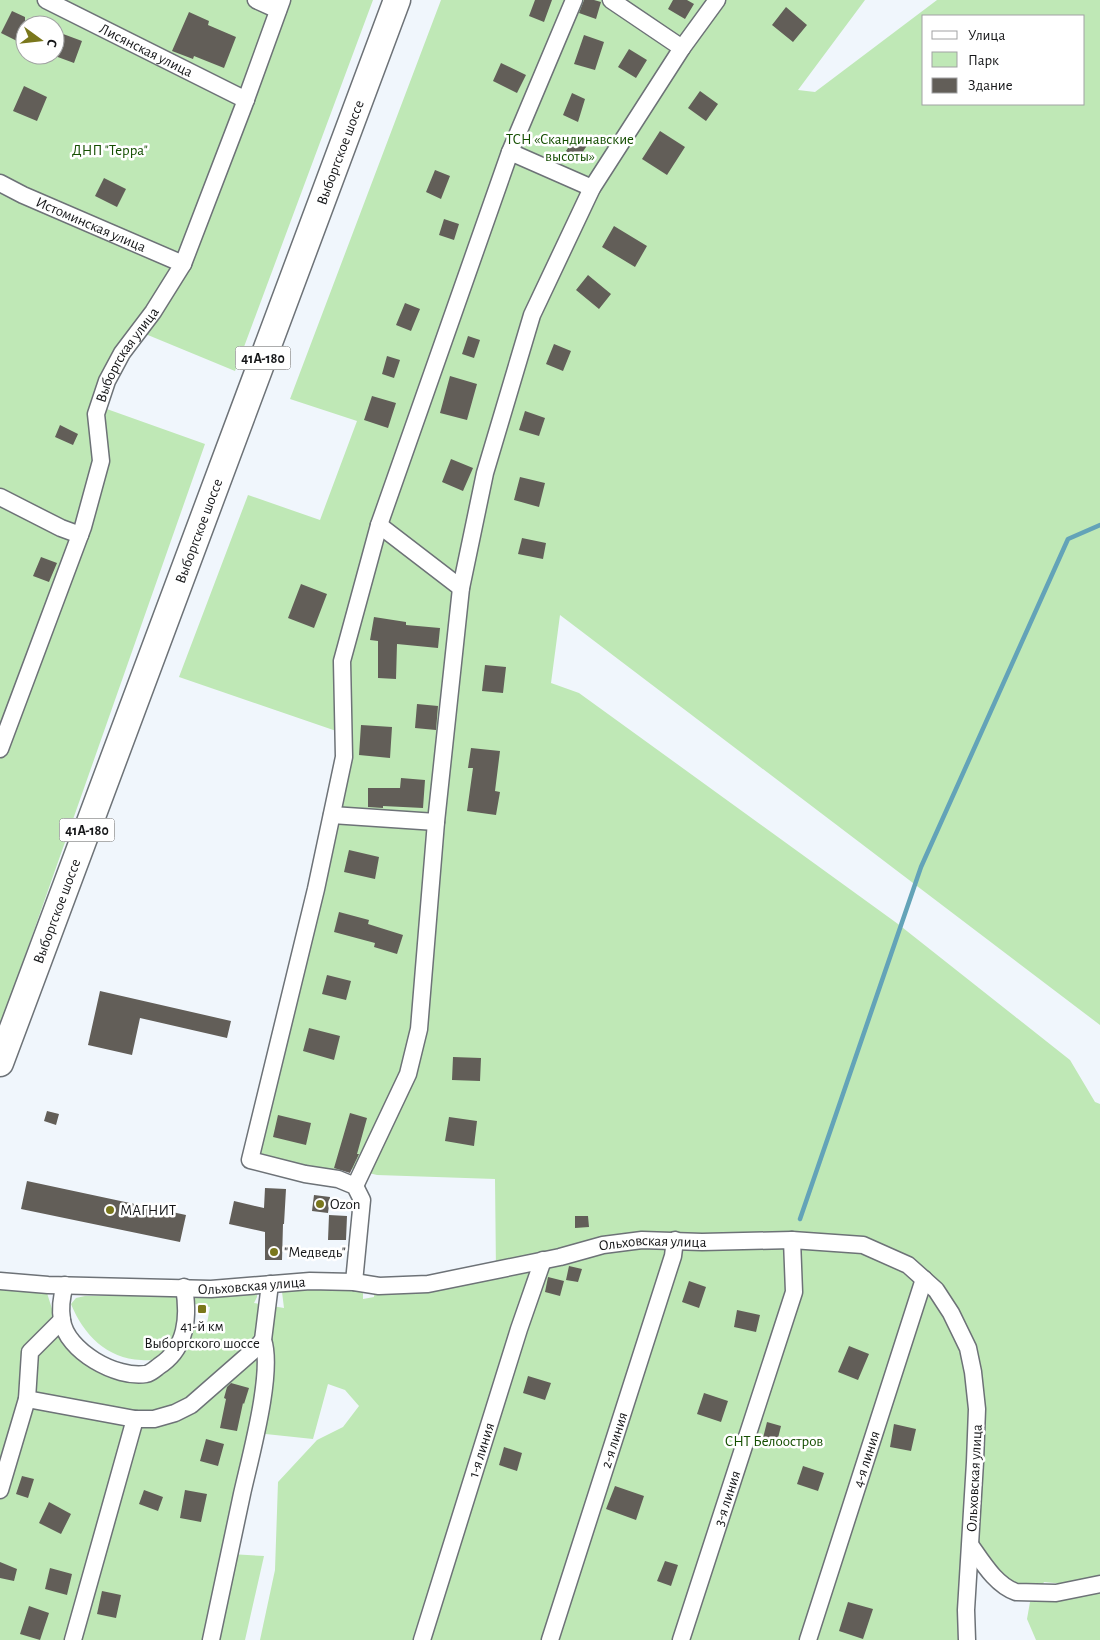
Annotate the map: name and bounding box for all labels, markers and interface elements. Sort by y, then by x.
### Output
north arrow [15,15,65,65]
legend [922,15,1085,105]
street label: Лисянская улица [97,21,195,80]
text: Улица [968,28,1005,43]
text: С [44,38,59,49]
text: Парк [968,53,999,68]
text: Здание [968,78,1013,93]
street label: Выборгское шоссе [314,98,367,207]
park label: ТСН «Скандинавские высоты» [506,132,634,164]
park label: ДНП "Терра" [72,143,148,158]
street label: Истоминская улица [34,194,148,255]
street label: Выборгская улица [93,305,162,404]
road number: 41А-180 [236,346,290,369]
street label: Выборгское шоссе [173,477,226,586]
road number: 41А-180 [59,818,114,842]
street label: Выборгское шоссе [31,857,84,966]
place label: Ozon [330,1197,360,1212]
marker: Ozon [314,1198,326,1210]
place label: МАГНИТ [120,1203,176,1218]
marker: МАГНИТ [104,1204,116,1216]
street label: Ольховская улица [598,1233,707,1253]
place label: "Медведь" [284,1245,346,1260]
marker: "Медведь" [268,1246,280,1258]
street label: Ольховская улица [198,1274,306,1297]
marker: 41-й км Выборгского шоссе [196,1303,208,1315]
place label: 41-й км Выборгского шоссе [144,1319,260,1351]
street label: 2-я линия [599,1410,631,1470]
street label: 1-я линия [466,1421,497,1479]
street label: Ольховская улица [964,1424,985,1532]
street label: 4-я линия [851,1429,883,1489]
park label: СНТ Белоостров [725,1434,823,1449]
street label: 3-я линия [711,1469,744,1528]

